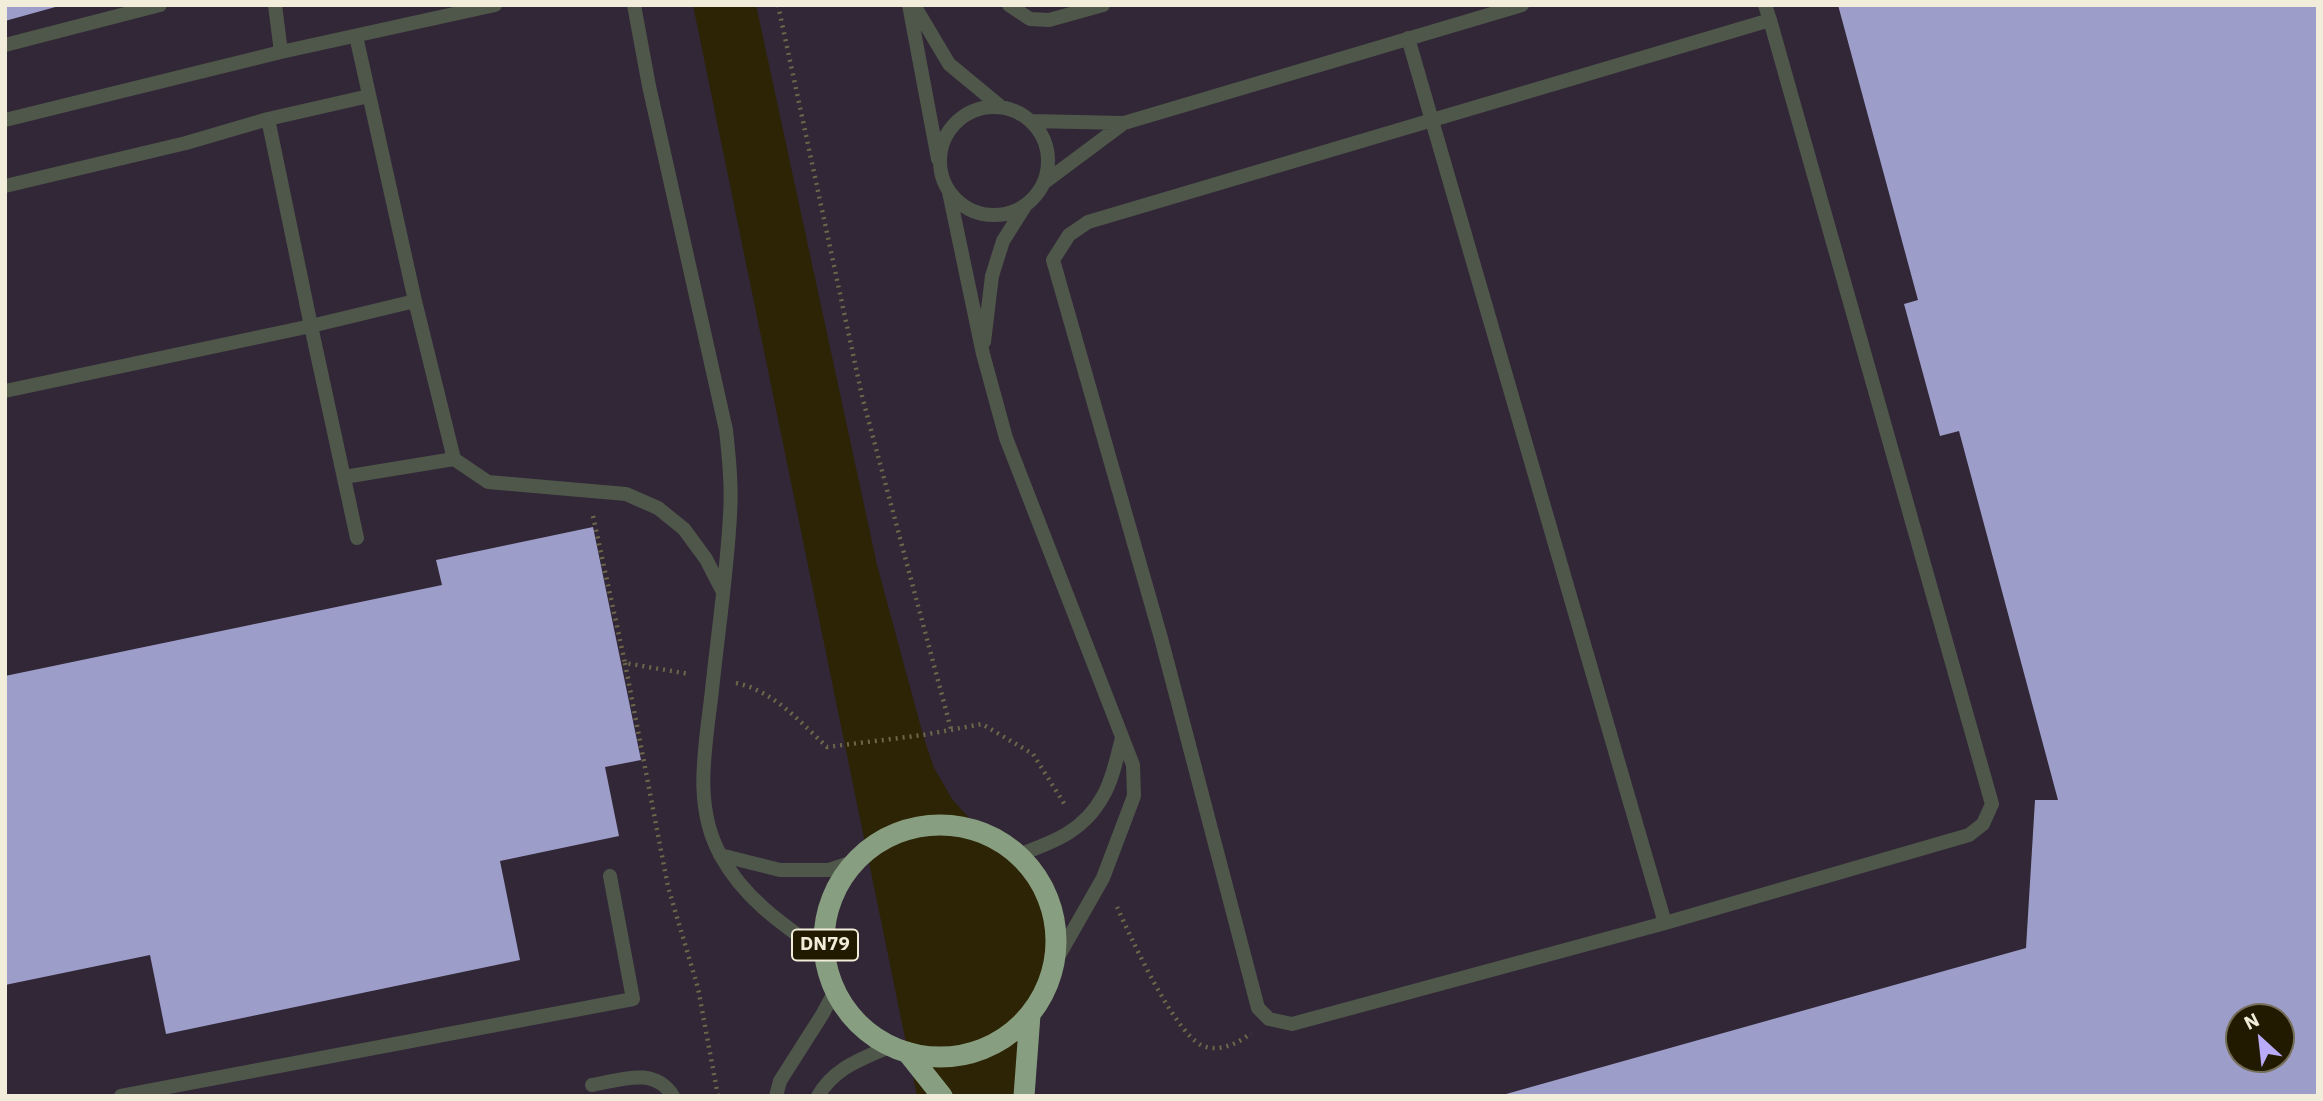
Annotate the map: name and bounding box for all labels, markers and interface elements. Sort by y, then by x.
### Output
road number: DN79 [792,930,858,960]
north arrow [2225,1003,2295,1073]
text: N [2240,1007,2263,1035]

